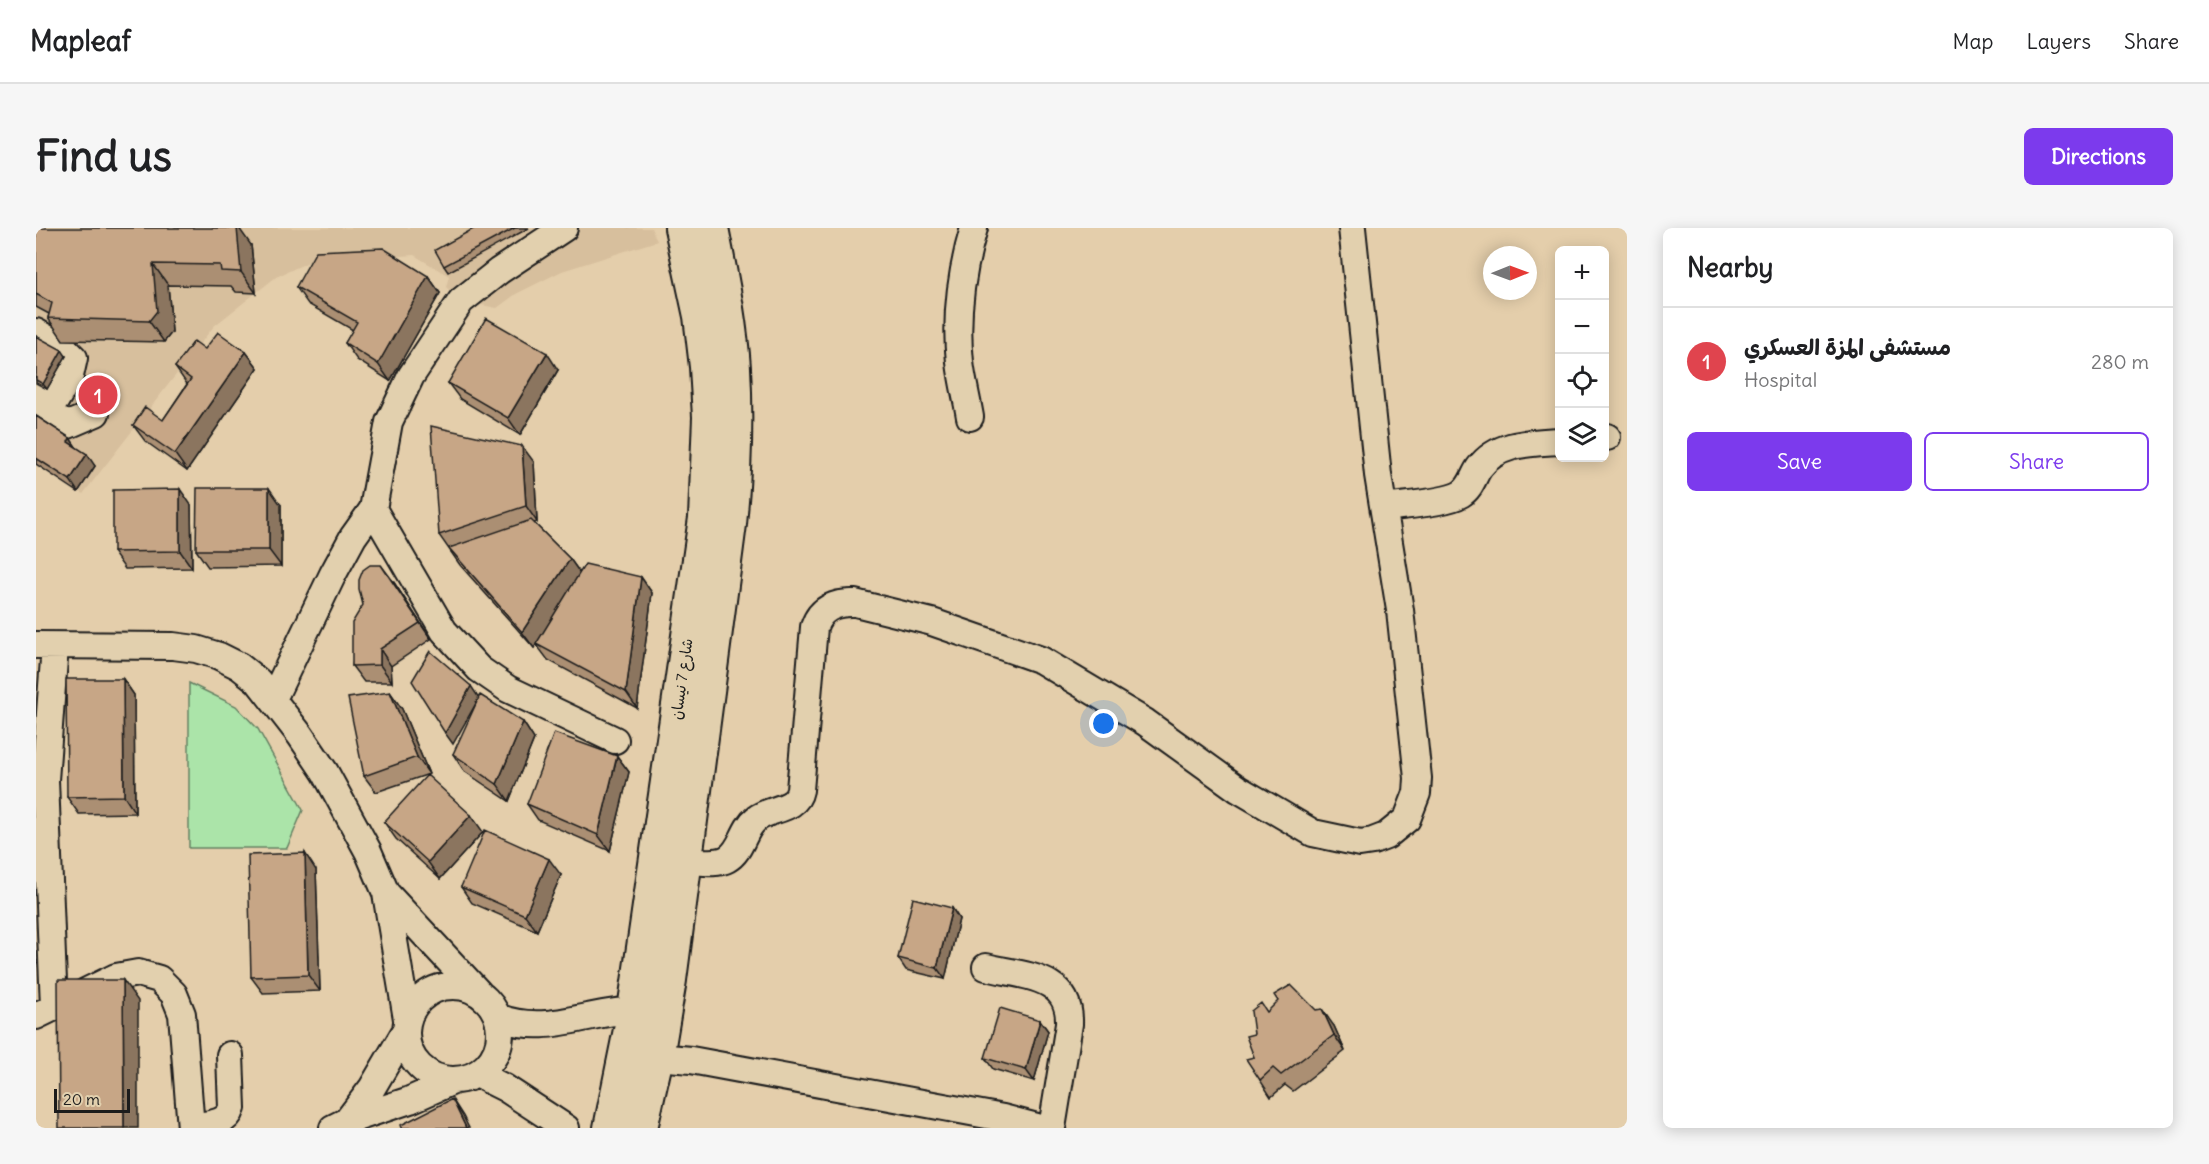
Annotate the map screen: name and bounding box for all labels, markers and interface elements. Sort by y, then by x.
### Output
text: Mapleaf [30,23,131,59]
text: Map [1953,28,1993,55]
text: Layers [2026,28,2091,55]
text: Share [2124,28,2179,55]
button: Directions [2024,128,2173,185]
text: Find us [36,130,172,182]
north arrow [1483,246,1537,300]
map controls [1555,246,1609,462]
button: + [1555,246,1609,300]
text: Nearby [1687,251,1773,284]
button: − [1555,300,1609,354]
text: مستشفى المزة العسكري [1744,333,1951,361]
text: 1 [1703,349,1710,374]
text: 280 m [2091,349,2149,374]
button: locate [1555,354,1609,408]
text: Hospital [1744,367,1817,392]
pin: 1 [78,372,118,418]
button: layers [1555,408,1609,462]
button: Save [1687,432,1912,491]
button: Share [1924,432,2149,491]
street label: شارع 7 نيسان [666,637,698,721]
your location [1089,709,1118,738]
scale bar [54,1086,130,1114]
text: 20 m [63,1089,100,1109]

